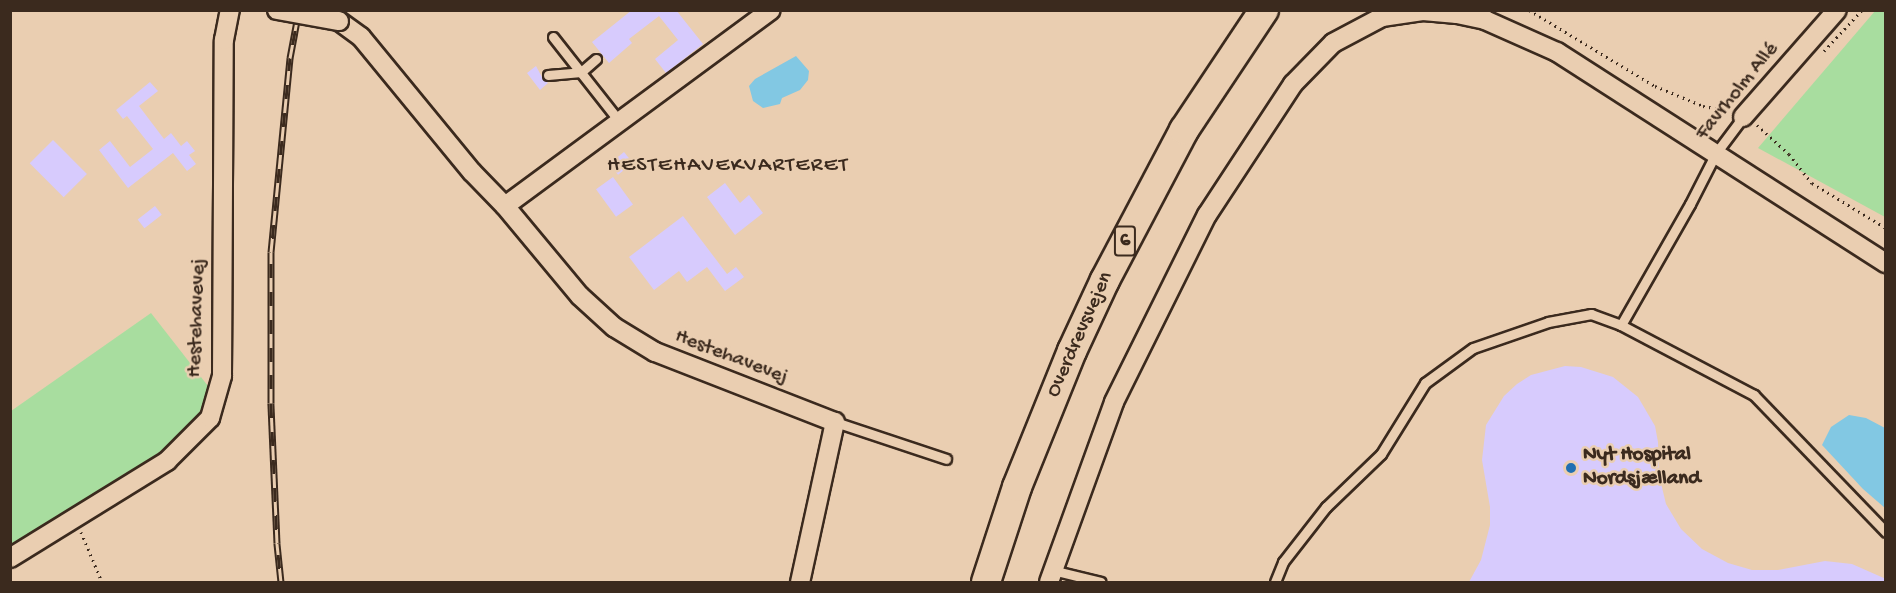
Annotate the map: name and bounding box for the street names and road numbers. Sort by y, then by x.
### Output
street label: Favrholm Allé [1691,38,1785,146]
road number: 6 [1113,224,1137,258]
street label: Hestehavevej [183,258,213,378]
street label: Overdrevsvejen [1042,268,1120,402]
street label: Hestehavevej [671,325,791,391]

